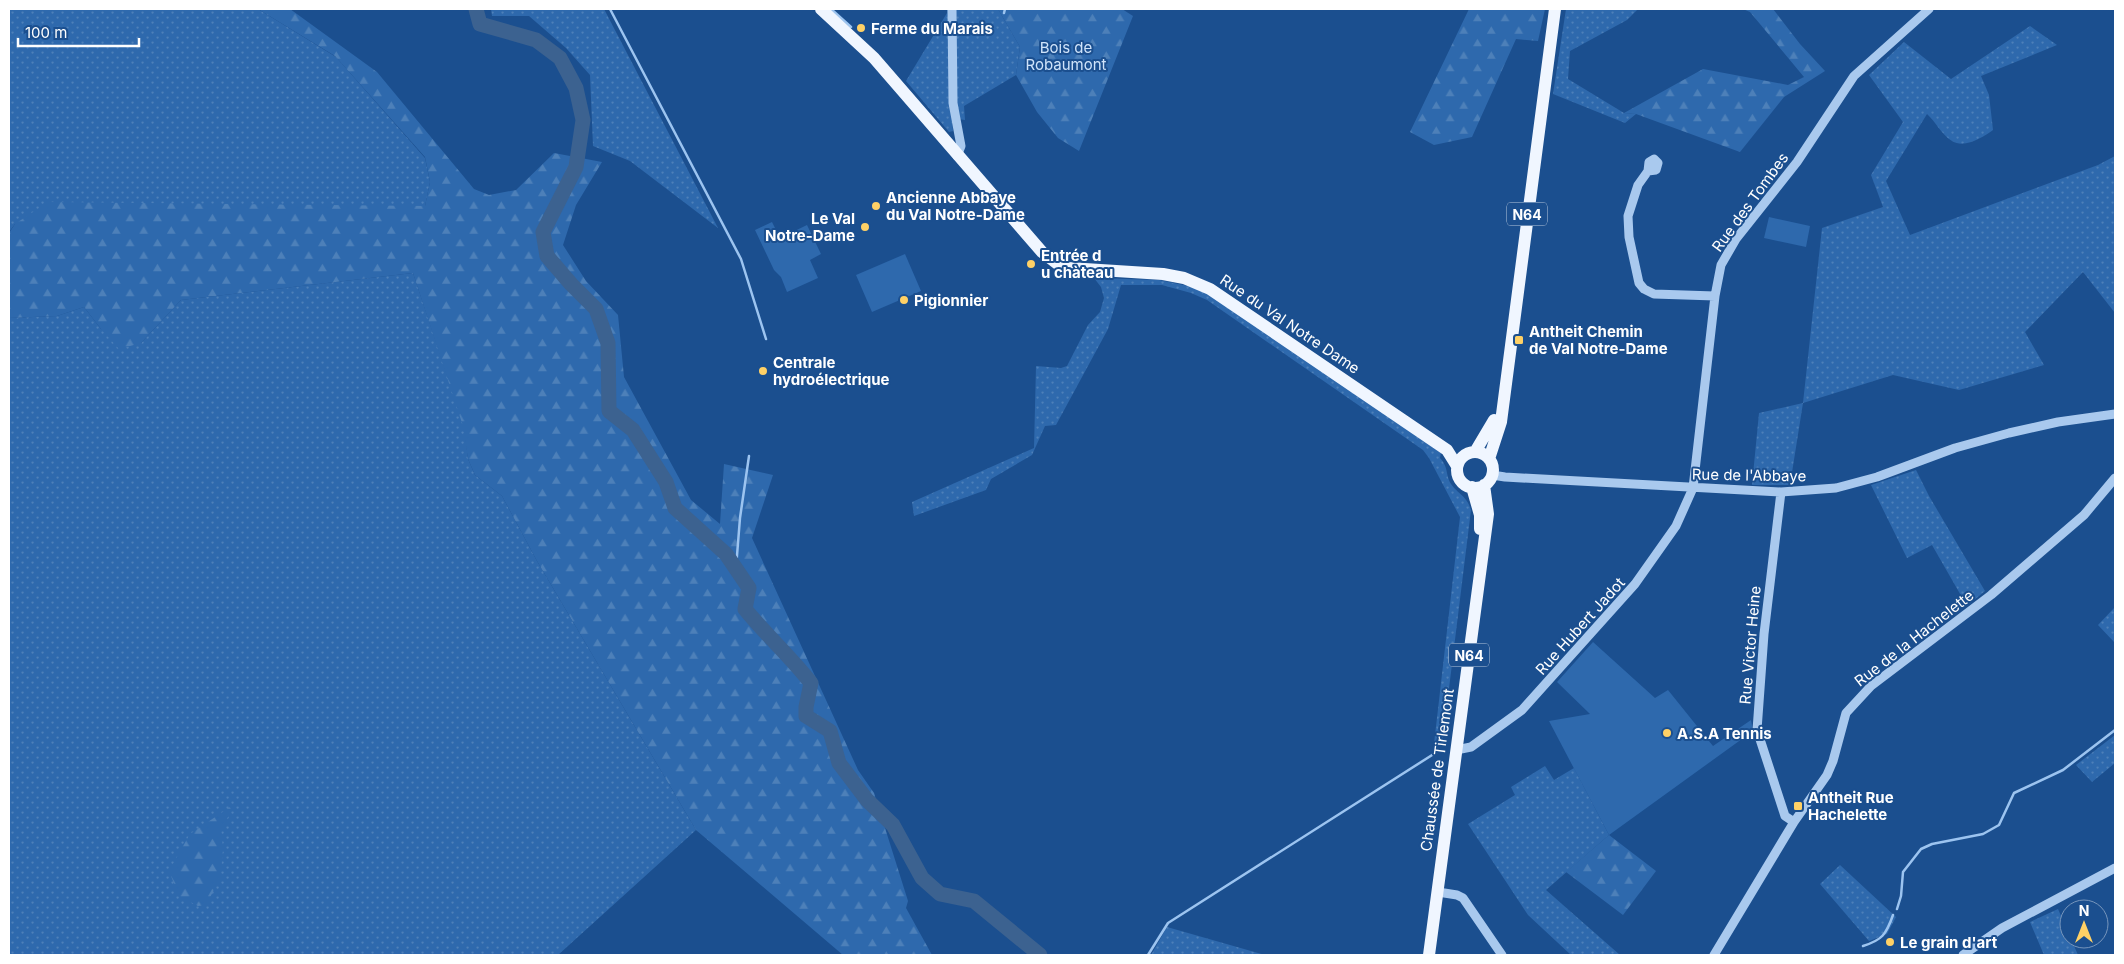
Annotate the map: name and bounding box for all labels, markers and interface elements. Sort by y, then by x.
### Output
scale bar [18,15,139,47]
place label: Ferme du Marais [871,19,993,38]
marker: Ferme du Marais [855,22,867,34]
text: 100 m [25,23,67,42]
park label: Bois de Robaumont [1026,38,1107,74]
street label: Rue des Tombes [1708,149,1792,255]
place label: Ancienne Abbaye du Val Notre-Dame [886,188,1025,224]
marker: Ancienne Abbaye du Val Notre-Dame [870,200,882,212]
road number: N64 [1507,202,1547,225]
place label: Le Val Notre-Dame [765,209,855,245]
marker: Le Val Notre-Dame [859,221,871,233]
place label: Entrée d u chàteau [1041,246,1113,282]
marker: Entrée d u chàteau [1025,258,1037,270]
street label: Rue du Val Notre Dame [1217,270,1363,378]
place label: Pigionnier [914,291,988,310]
marker: Pigionnier [898,294,910,306]
place label: Antheit Chemin de Val Notre-Dame [1529,322,1668,358]
marker: Antheit Chemin de Val Notre-Dame [1513,334,1525,346]
place label: Centrale hydroélectrique [773,353,890,389]
marker: Centrale hydroélectrique [757,365,769,377]
street label: Rue de l'Abbaye [1692,465,1806,485]
street label: Rue Hubert Jadot [1531,573,1629,679]
street label: Rue Victor Heine [1735,585,1765,705]
street label: Rue de la Hachelette [1851,586,1977,690]
road number: N64 [1449,644,1489,666]
street label: Chaussée de Tirlemont [1416,687,1458,853]
place label: A.S.A Tennis [1677,724,1772,743]
marker: A.S.A Tennis [1661,727,1673,739]
place label: Antheit Rue Hachelette [1808,788,1894,824]
marker: Antheit Rue Hachelette [1792,800,1804,812]
north arrow [2059,899,2109,949]
text: N [2079,902,2089,919]
place label: Le grain d'art [1900,933,1998,952]
marker: Le grain d'art [1884,936,1896,948]

